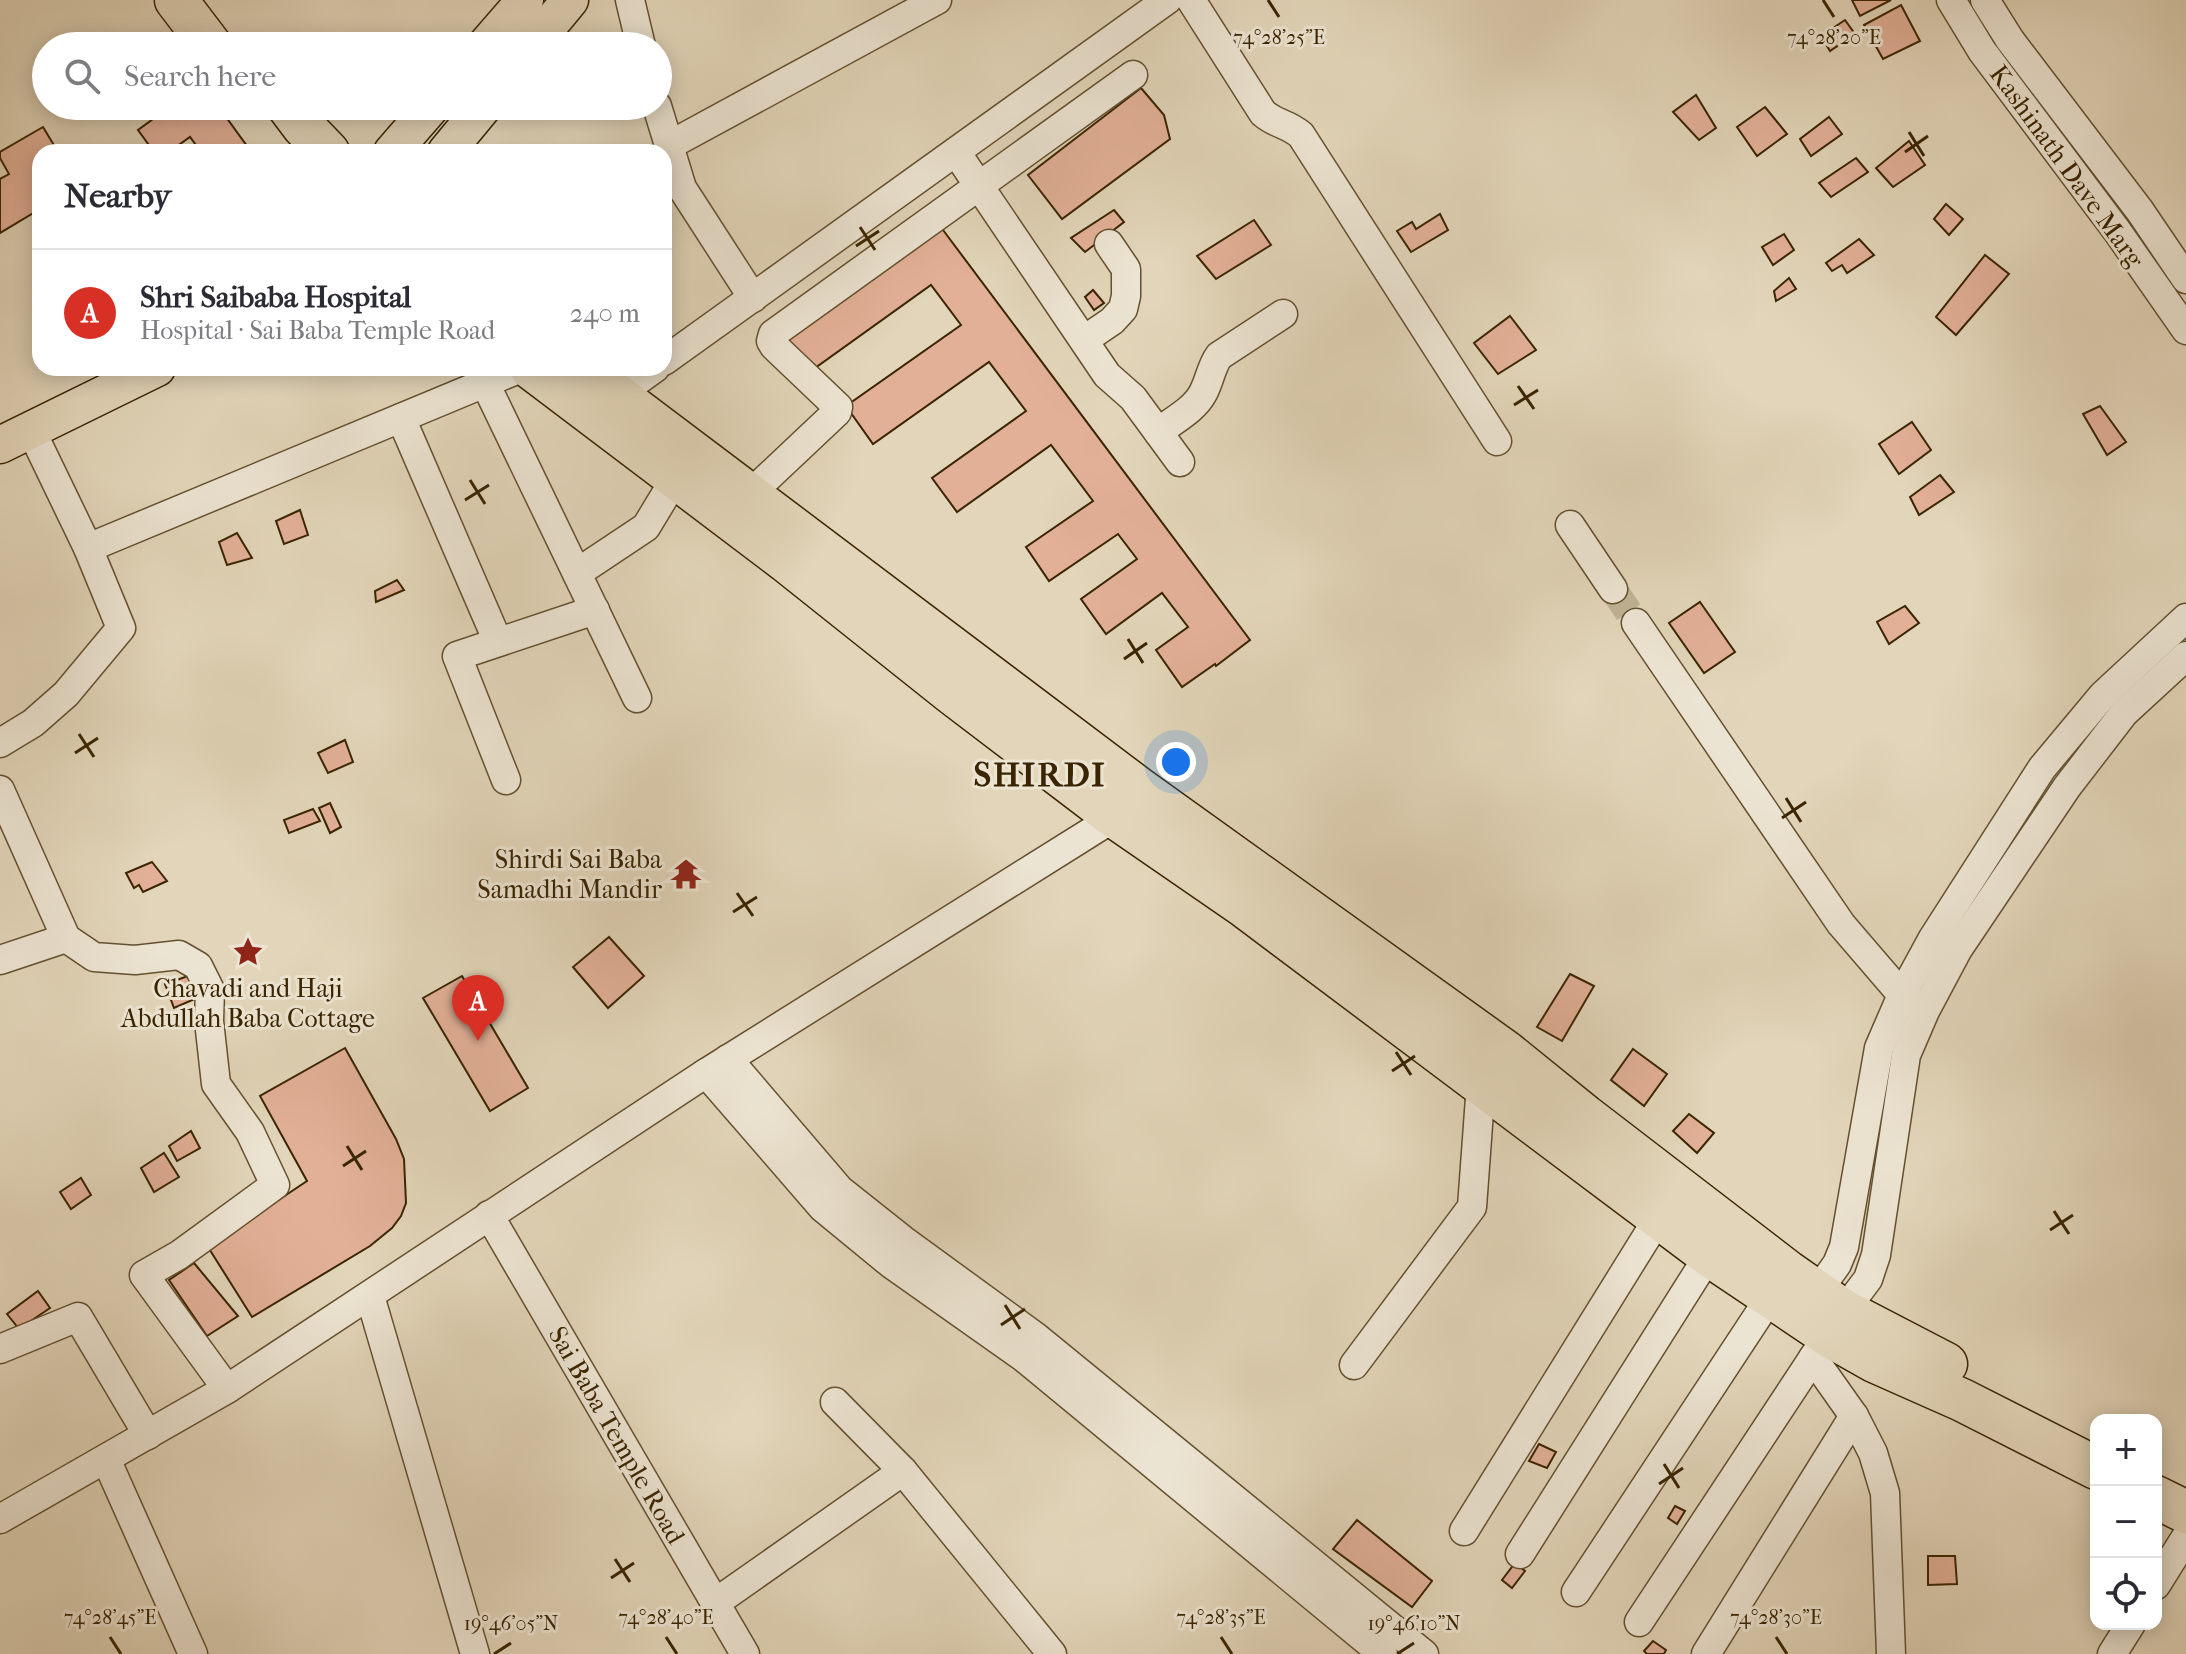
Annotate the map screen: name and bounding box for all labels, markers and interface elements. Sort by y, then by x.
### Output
text: 74°28'25"E [1233,26,1325,49]
text: 74°28'20"E [1787,26,1881,49]
search box [32,32,672,120]
icon: search [60,54,104,98]
text: Search here [124,59,276,94]
street label: Kashinath Dave Marg [1983,59,2151,274]
text: Nearby [64,176,171,216]
text: Shri Saibaba Hospital [140,280,411,315]
text: A [82,298,98,329]
text: 240 m [570,298,640,329]
text: Hospital · Sai Baba Temple Road [140,315,495,346]
your location [1156,742,1196,782]
district label: SHIRDI [973,755,1107,795]
place label: Shirdi Sai Baba Samadhi Mandir [477,844,663,905]
temple icon: Shirdi Sai Baba Samadhi Mandir [669,857,703,891]
place icon: Chavadi and Haji Abdullah Baba Cottage [231,935,265,969]
place label: Chavadi and Haji Abdullah Baba Cottage [120,973,375,1034]
pin: A [452,975,504,1041]
street label: Sai Baba Temple Road [542,1321,692,1550]
map controls [2090,1414,2162,1630]
button: + [2090,1414,2162,1486]
button: − [2090,1486,2162,1558]
button: locate [2090,1558,2162,1630]
text: 74°28'45"E [64,1606,156,1629]
text: 74°28'40"E [618,1606,714,1629]
text: 74°28'35"E [1176,1606,1266,1629]
text: 74°28'30"E [1730,1606,1822,1629]
text: 19°46'05"N [464,1612,558,1635]
text: 19°46'10"N [1368,1612,1460,1635]

